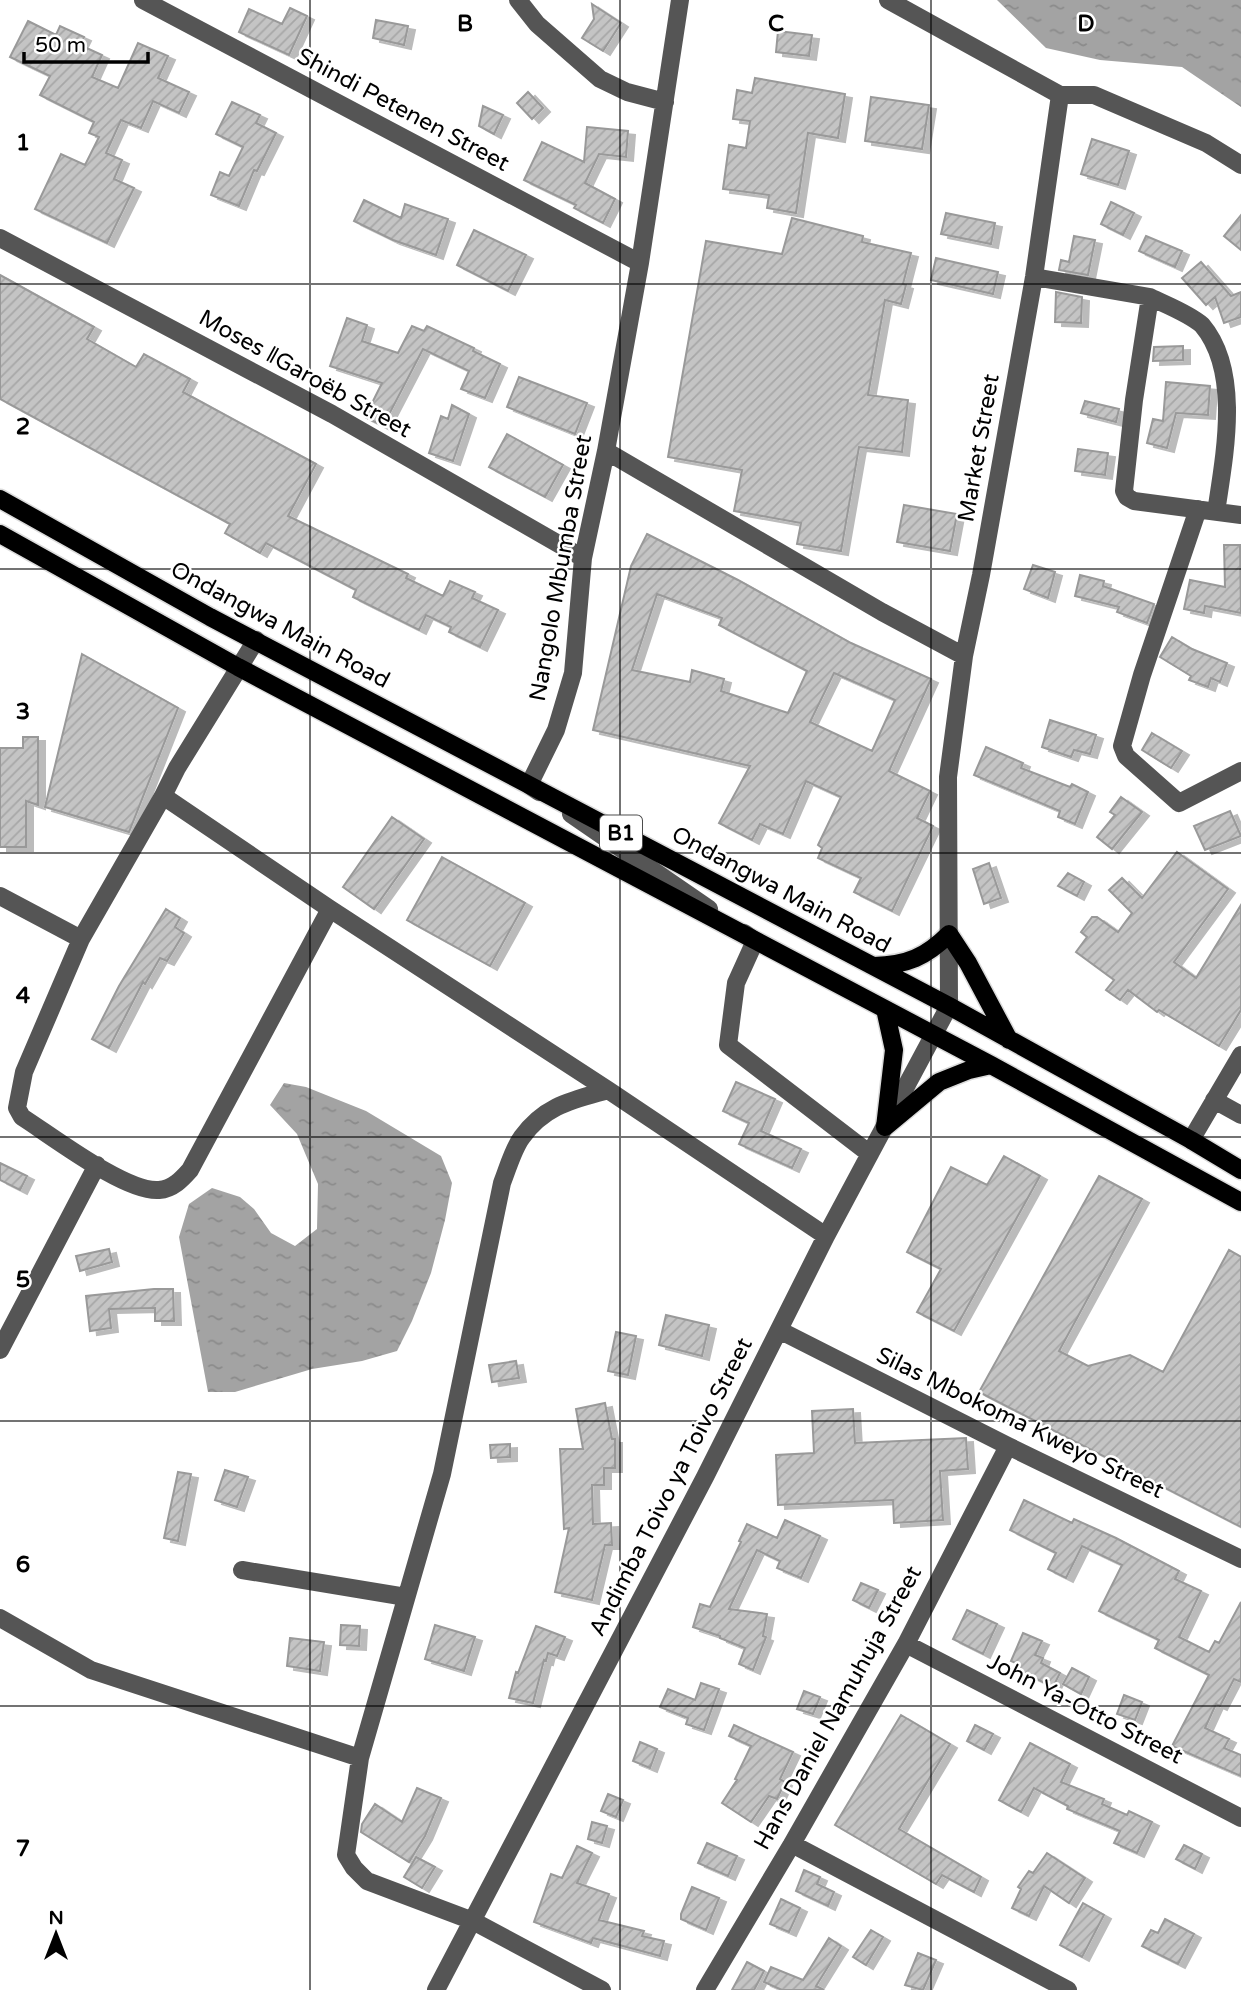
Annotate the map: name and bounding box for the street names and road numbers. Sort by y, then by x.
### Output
street label: Shindi Petenen Street [292,42,514,178]
street label: Moses ǁGaroëb Street [194,304,416,444]
street label: Market Street [952,372,1006,524]
street label: Nangolo Mbumba Street [524,432,598,704]
street label: Ondangwa Main Road [166,555,394,695]
road number: B1 [600,816,642,850]
street label: Ondangwa Main Road [667,820,895,960]
street label: Andimba Toivo ya Toivo Street [583,1333,759,1641]
street label: Silas Mbokoma Kweyo Street [872,1341,1169,1505]
street label: Hans Daniel Namuhuja Street [748,1561,928,1855]
street label: John Ya-Otto Street [983,1648,1188,1771]

